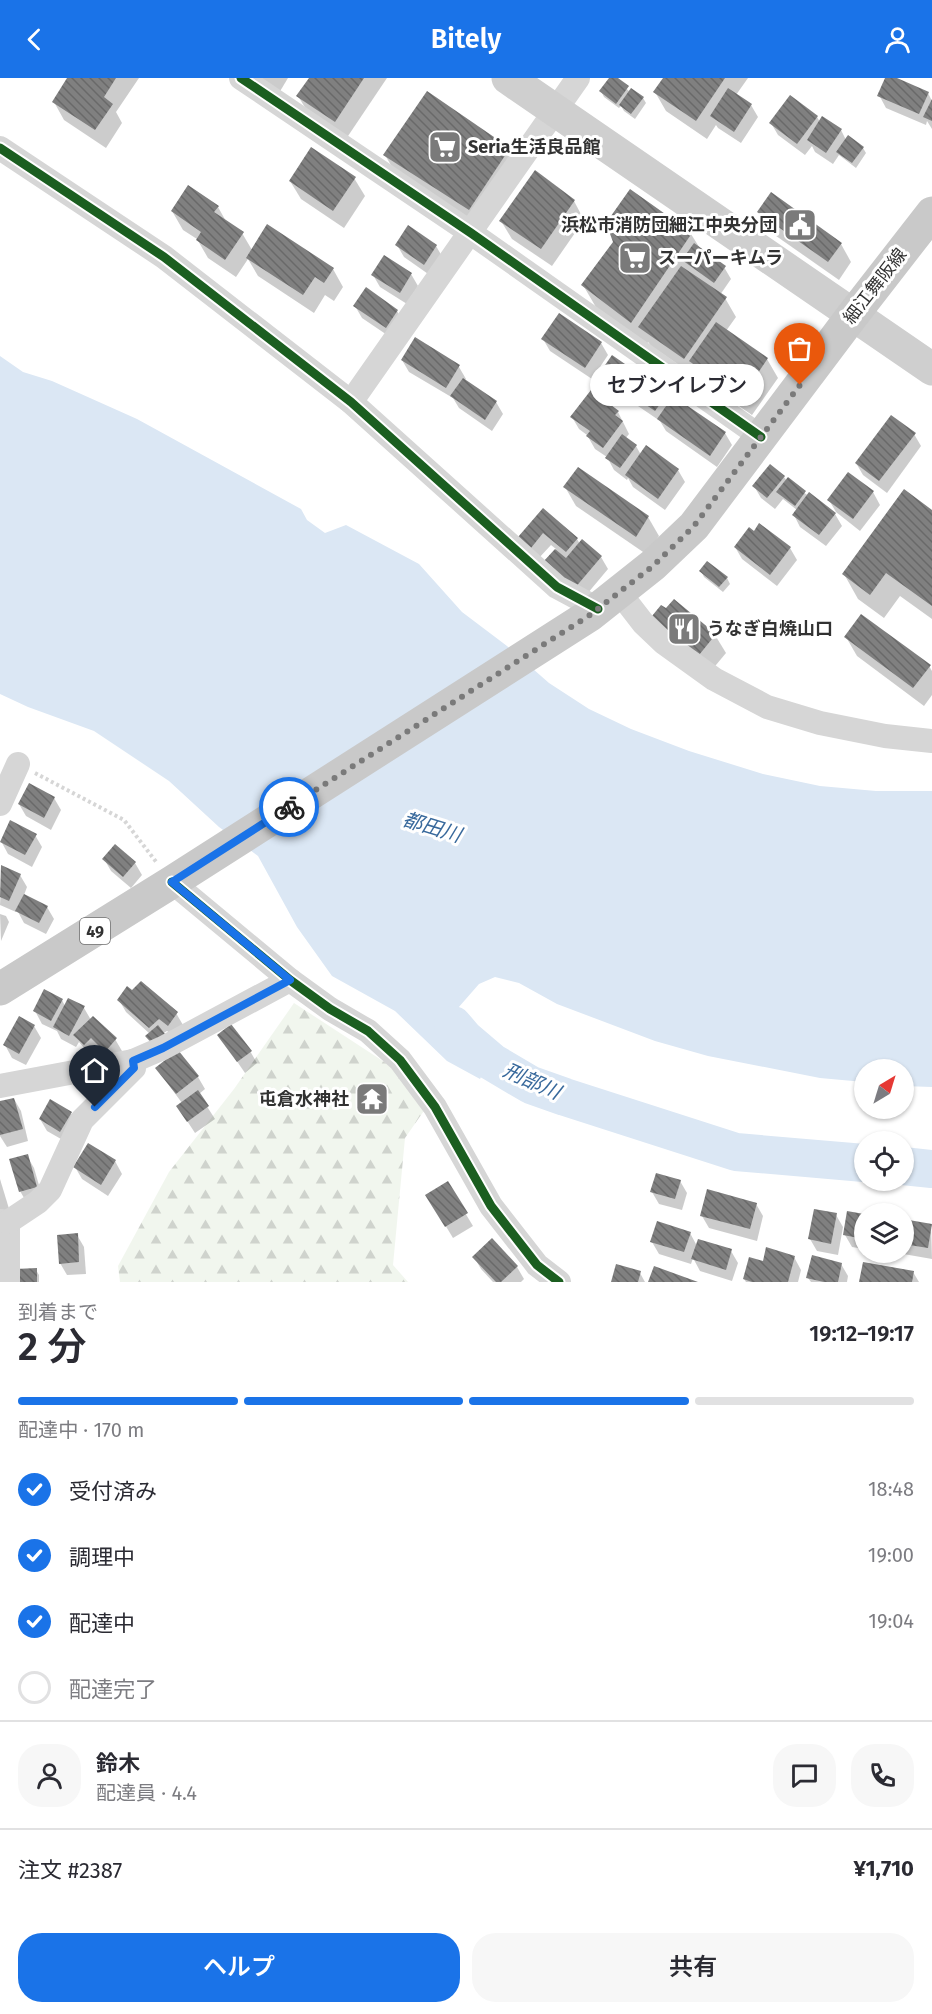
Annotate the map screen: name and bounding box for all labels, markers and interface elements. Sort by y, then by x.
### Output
icon: back [18,23,51,56]
text: Bitely [431,23,501,55]
icon: person [881,23,914,56]
supermarket icon: Seria生活良品館 [427,129,463,165]
place label: Seria生活良品館 [468,136,600,158]
public building icon: 浜松市消防団細江中央分団 [782,207,818,243]
place label: 浜松市消防団細江中央分団 [561,214,777,236]
supermarket icon: スーパーキムラ [617,240,653,276]
street label: 細江舞阪線 [839,244,911,328]
place label: スーパーキムラ [658,247,783,269]
pin [774,323,825,385]
icon: bag [783,332,816,365]
callout: セブンイレブン [590,364,764,406]
text: セブンイレブン [607,373,747,397]
restaurant icon: うなぎ白焼山口 [666,611,702,647]
place label: うなぎ白焼山口 [707,618,833,640]
courier [259,777,319,837]
icon: bike [273,791,306,824]
water label: 都田川 [400,807,466,848]
road number: 49 [80,918,110,944]
pin [69,1045,120,1107]
icon: home [78,1054,111,1087]
water label: 刑部川 [500,1058,566,1105]
north arrow [854,1059,914,1119]
map controls [854,1059,914,1263]
temple icon: 屯倉水神社 [354,1081,390,1117]
place label: 屯倉水神社 [259,1088,349,1110]
button: locate [854,1131,914,1191]
button: layers [854,1203,914,1263]
text: 到着まで [18,1300,98,1324]
text: 19:12–19:17 [809,1320,914,1347]
text: 2 分 [18,1324,86,1370]
text: 配達中 · 170 m [18,1418,144,1442]
icon: check [18,1473,51,1506]
text: 18:48 [868,1477,914,1501]
text: 受付済み [69,1478,157,1505]
icon: check [18,1539,51,1572]
text: 19:00 [868,1543,914,1567]
text: 調理中 [69,1544,135,1571]
icon: check [18,1605,51,1638]
text: 19:04 [868,1609,914,1633]
text: 配達中 [69,1610,135,1637]
text: 配達完了 [69,1676,157,1703]
button: person [18,1744,81,1807]
button: chat [773,1744,836,1807]
button: phone [851,1744,914,1807]
text: 鈴木 [96,1750,140,1777]
text: 配達員 · 4.4 [96,1781,197,1805]
text: ¥1,710 [854,1855,914,1882]
text: 注文 #2387 [18,1857,122,1884]
button: ヘルプ [18,1933,460,2002]
button: 共有 [472,1933,914,2002]

